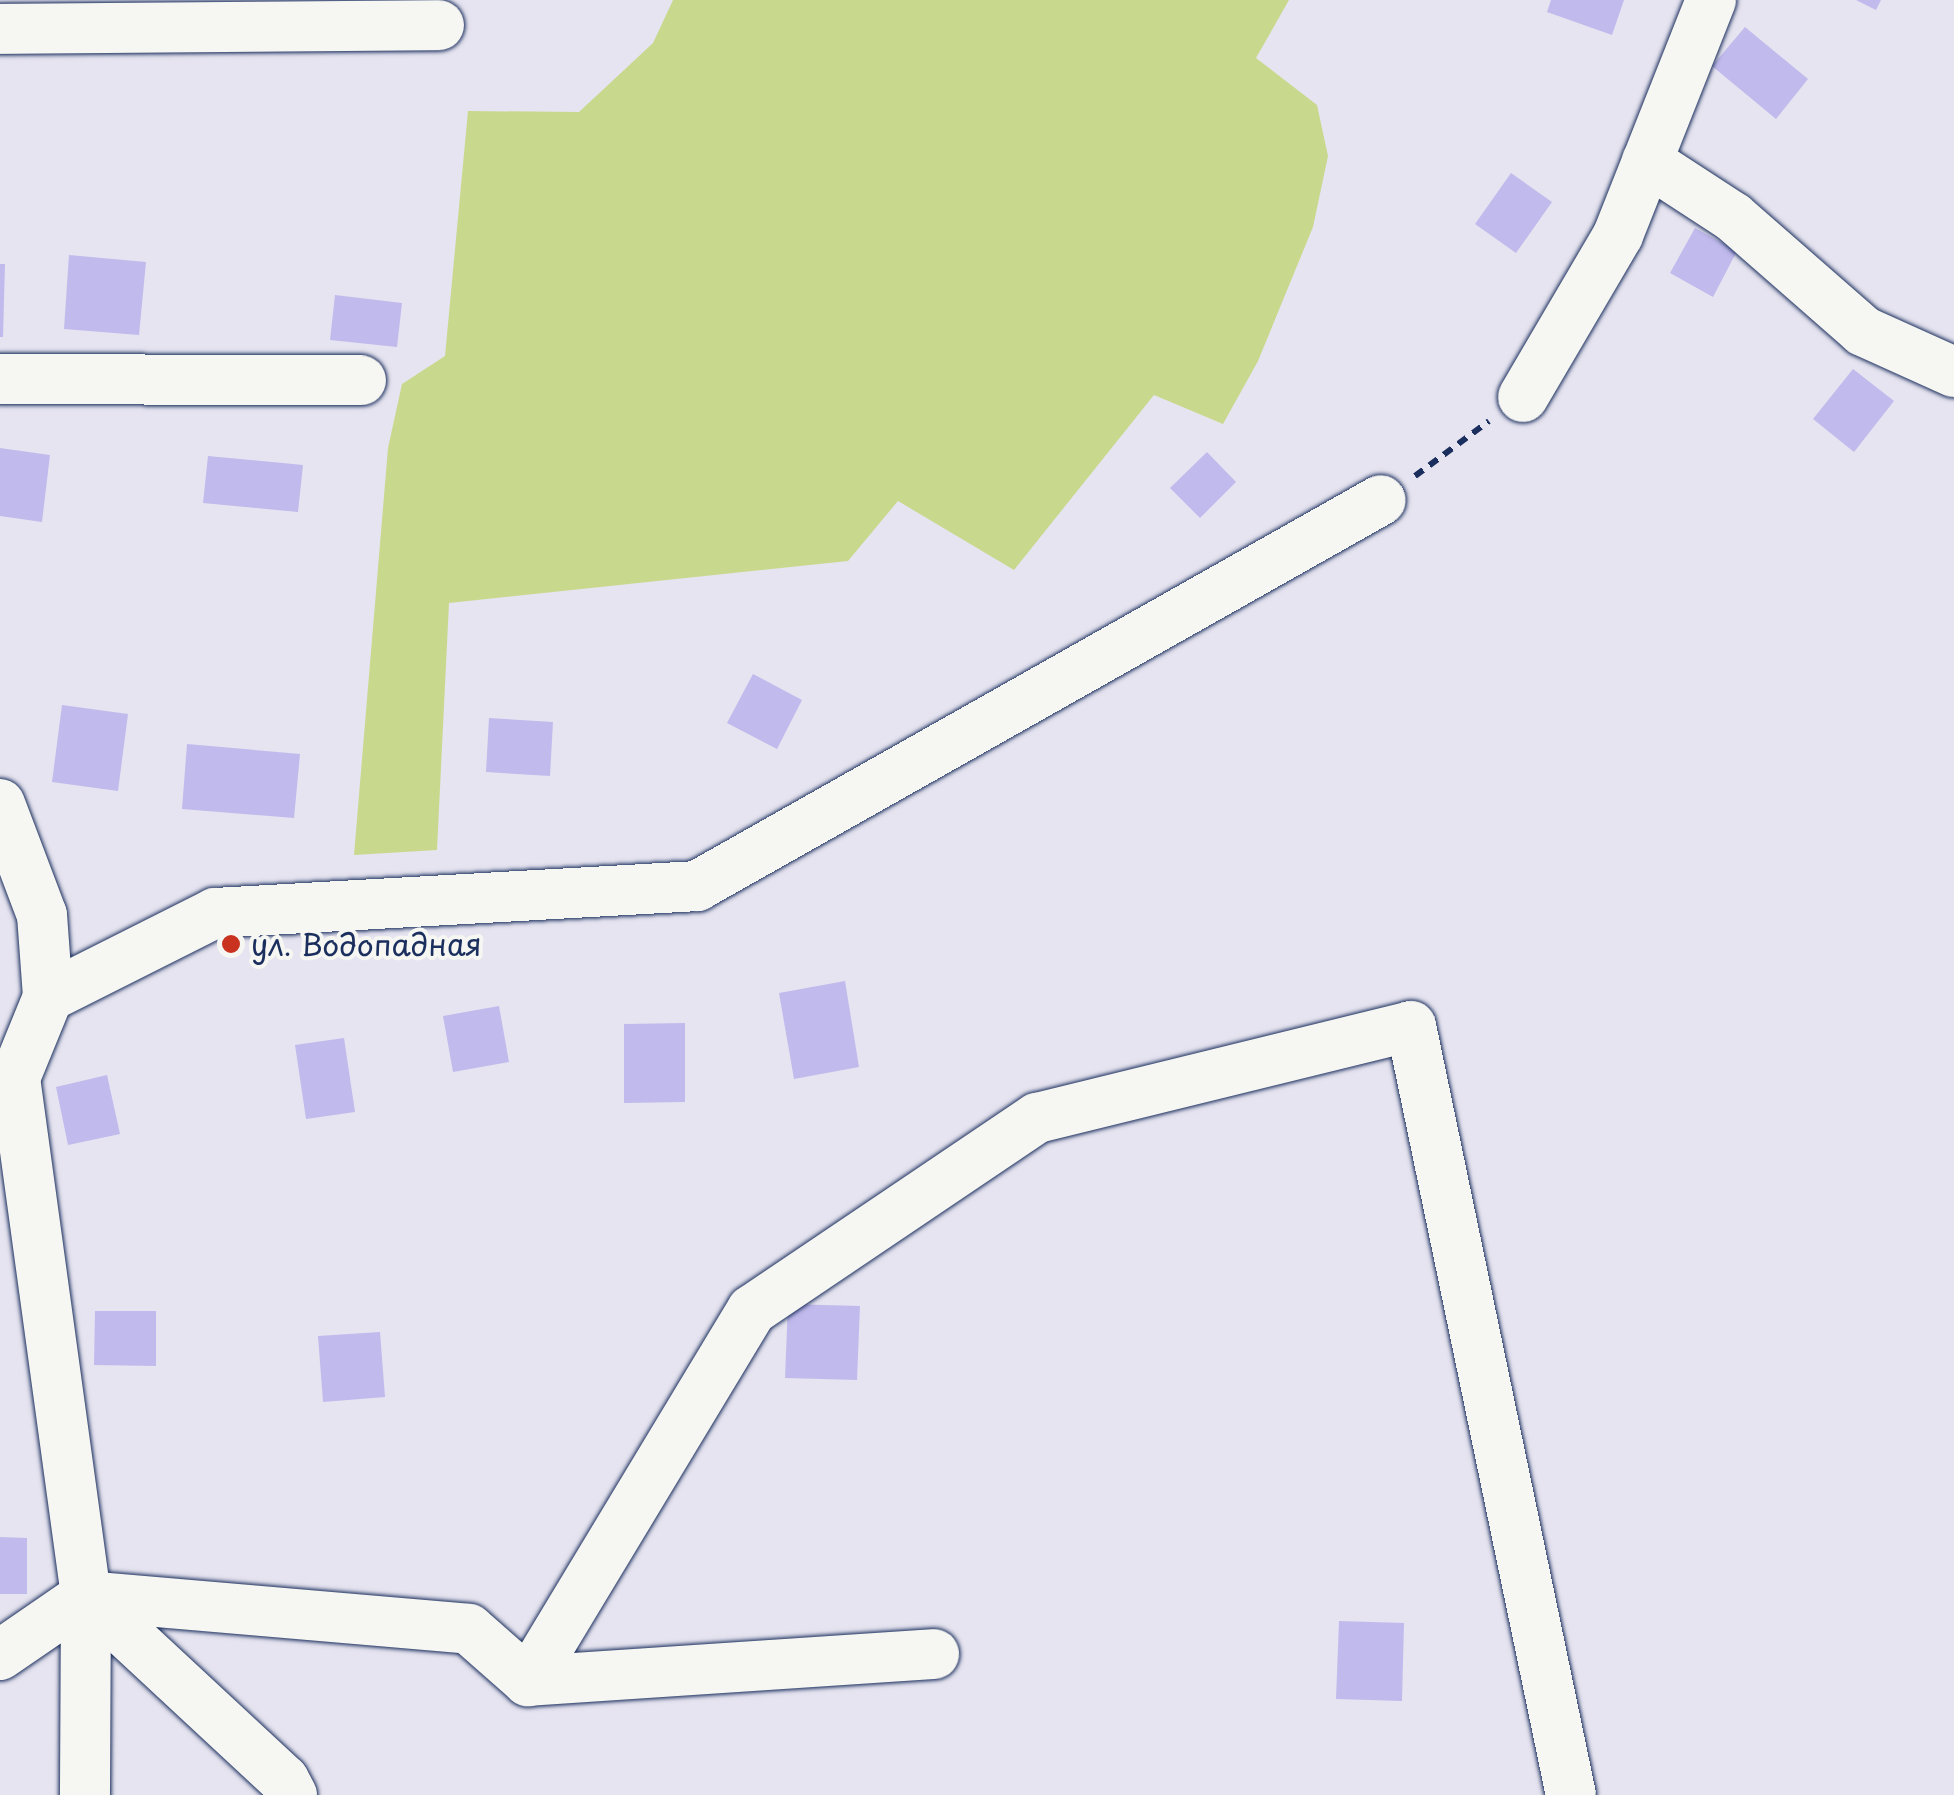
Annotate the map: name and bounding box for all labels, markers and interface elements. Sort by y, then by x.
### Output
place label: ул. Водопадная [251,926,482,962]
marker: ул. Водопадная [220,933,242,955]

